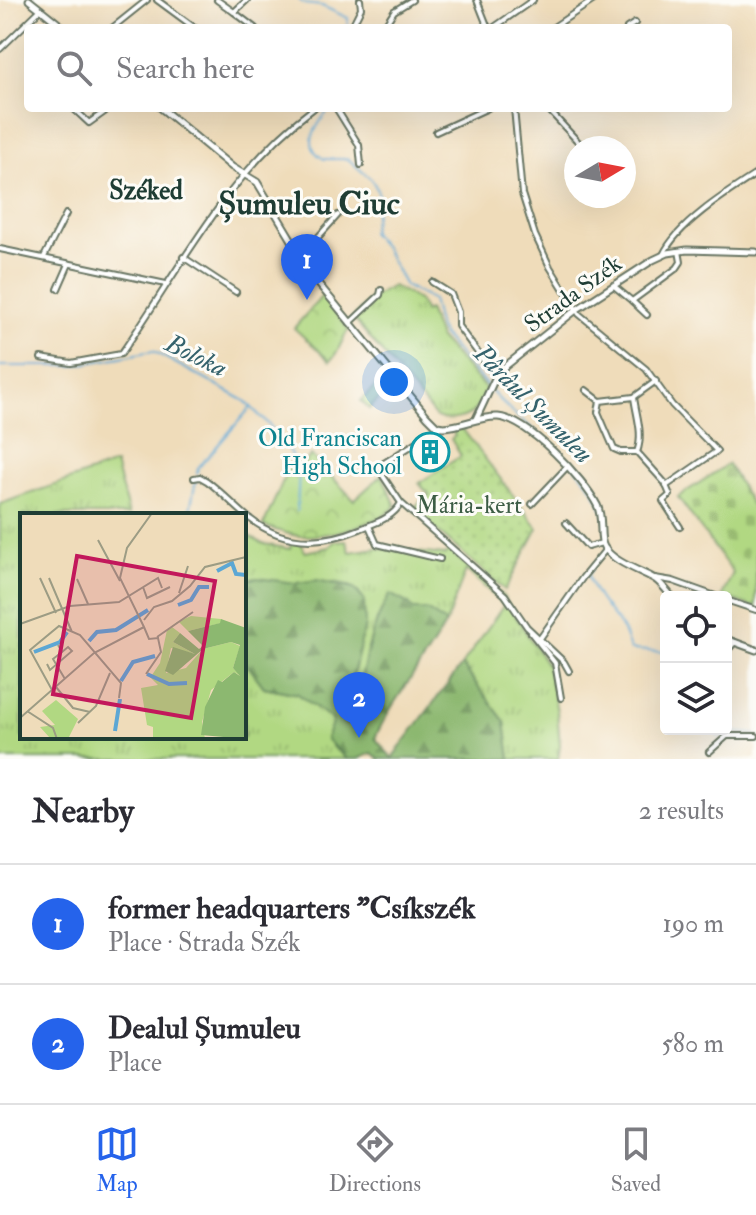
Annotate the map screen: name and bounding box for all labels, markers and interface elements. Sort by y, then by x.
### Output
search box [24,24,732,112]
icon: search [52,46,96,90]
text: Search here [116,50,255,87]
north arrow [564,136,636,208]
district label: Széked [109,175,183,207]
district label: Șumuleu Ciuc [218,184,400,224]
pin: 1 [281,234,333,300]
street label: Strada Szék [518,248,628,340]
water label: Boloka [158,327,232,385]
water label: Pârâul Șumuleu [466,337,599,470]
your location [374,362,414,402]
place label: Old Franciscan High School [258,423,402,482]
building icon: Old Franciscan High School [409,431,451,473]
park label: Mária-kert [416,490,522,521]
inset map [20,513,246,739]
map controls [660,591,732,735]
button: locate [660,591,732,663]
button: layers [660,663,732,735]
pin: 2 [333,672,385,738]
text: Nearby [32,790,134,833]
text: 2 results [639,795,724,827]
text: former headquarters "Csíkszék [108,890,476,927]
text: 1 [53,908,63,940]
text: 190 m [663,908,724,940]
text: Place · Strada Szék [108,927,301,959]
text: Dealul Șumuleu [108,1010,301,1047]
text: 2 [51,1028,65,1060]
text: 580 m [661,1028,724,1060]
text: Place [108,1047,162,1079]
tab: Map [95,1122,139,1198]
tab: Directions [329,1122,421,1198]
tab: Saved [611,1122,661,1198]

